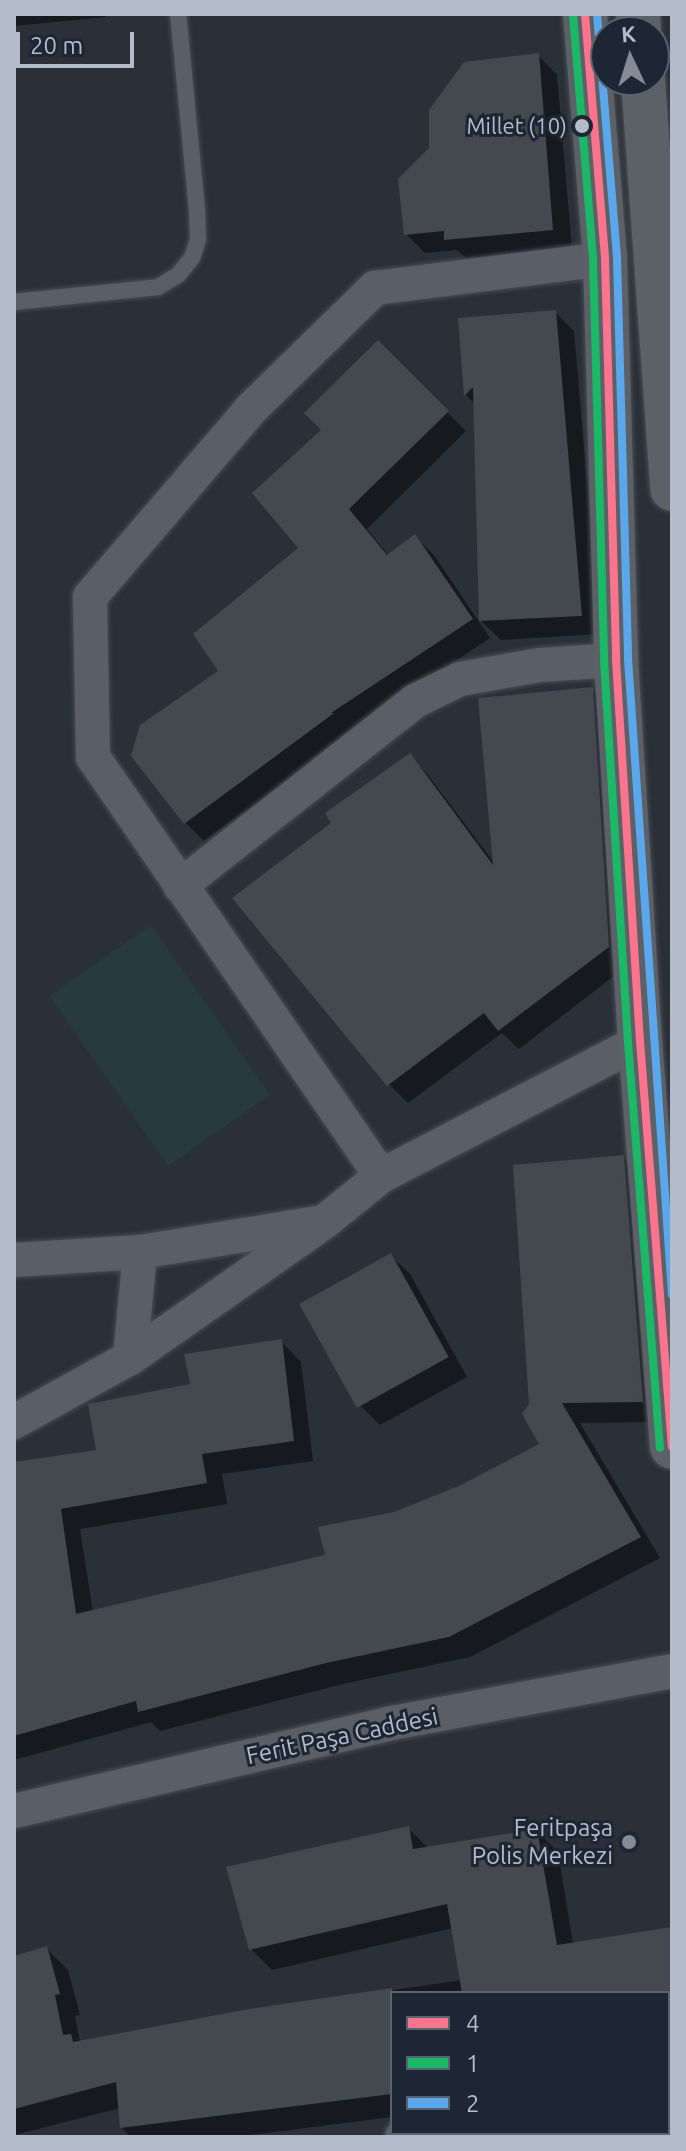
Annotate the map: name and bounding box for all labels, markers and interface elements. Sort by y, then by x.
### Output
scale bar [20,16,138,66]
north arrow [590,16,670,96]
text: K [620,21,637,47]
text: 20 m [30,32,83,59]
place label: Millet (10) [467,113,567,139]
marker: Millet (10) [574,118,590,134]
street label: Ferit Paşa Caddesi [244,1702,440,1770]
place label: Feritpaşa Polis Merkezi [472,1814,613,1870]
marker: Feritpaşa Polis Merkezi [620,1833,638,1851]
legend [390,1991,670,2135]
text: 4 [466,2010,480,2037]
text: 1 [466,2050,480,2077]
text: 2 [466,2090,480,2117]

